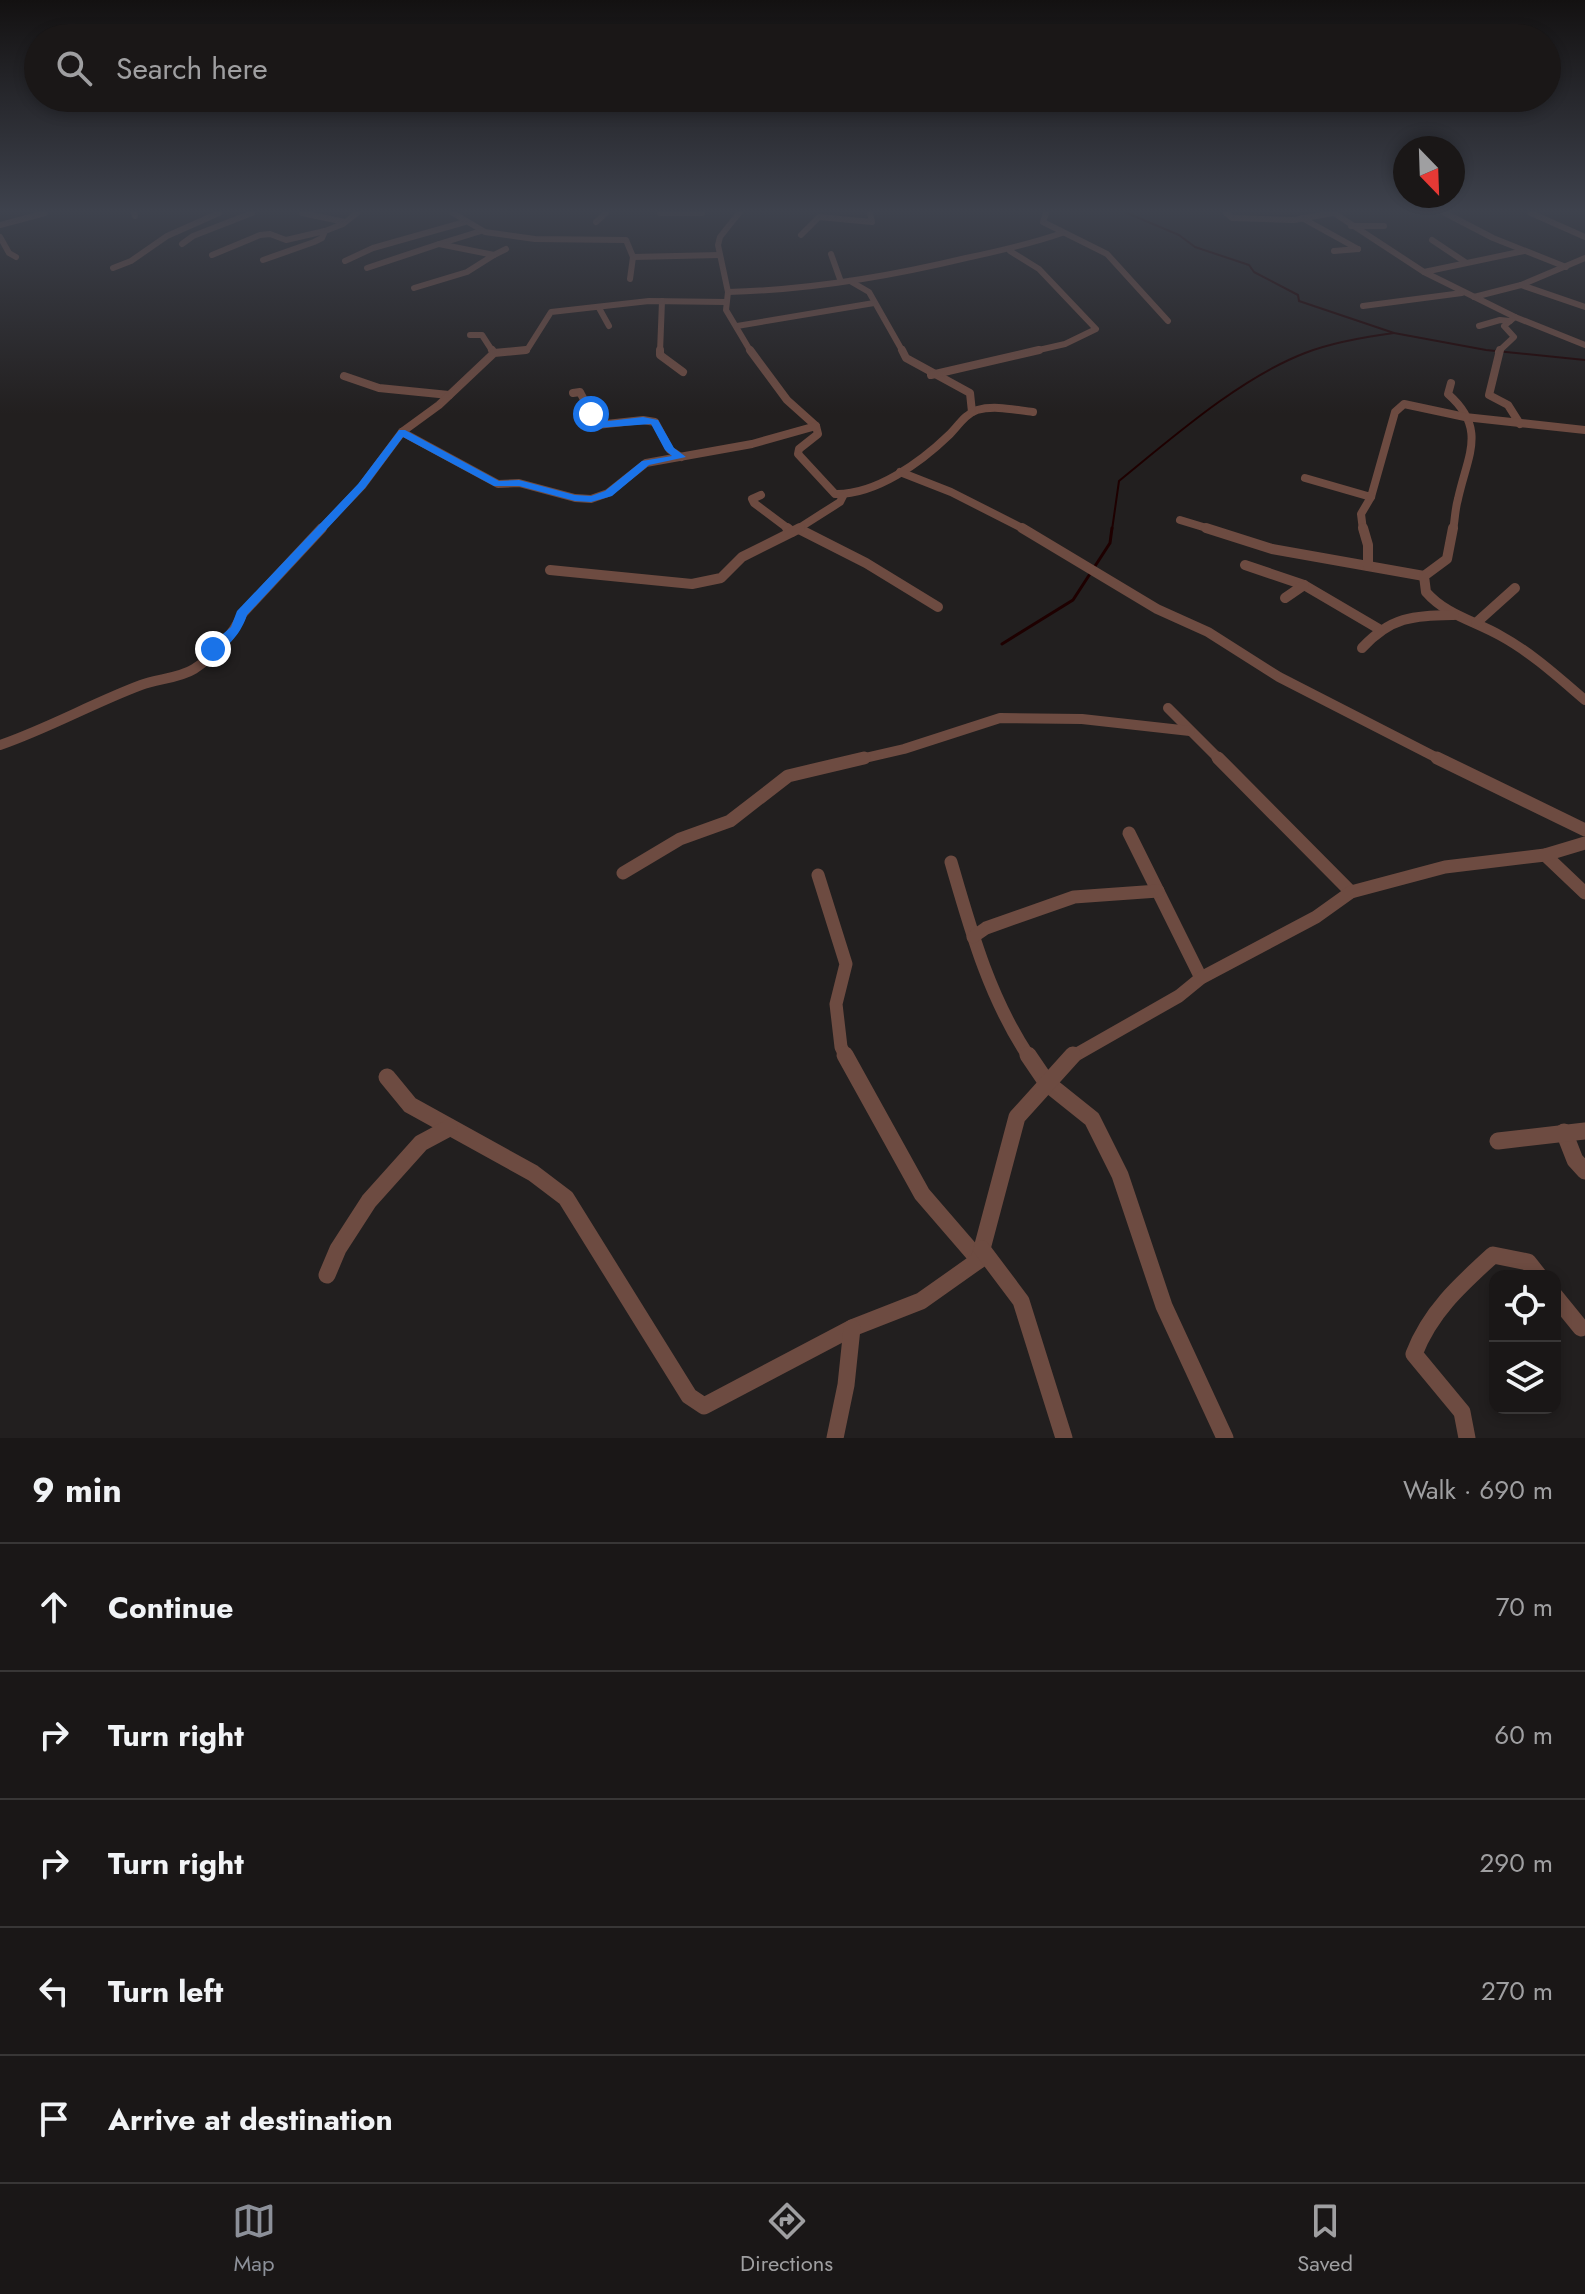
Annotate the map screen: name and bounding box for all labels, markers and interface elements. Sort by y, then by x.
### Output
search box [24,24,1561,112]
icon: search [52,46,96,90]
text: Search here [116,47,268,90]
north arrow [1393,136,1465,208]
route start [573,396,609,432]
route end [195,631,231,667]
map controls [1489,1270,1561,1414]
button: locate [1489,1270,1561,1342]
button: layers [1489,1342,1561,1414]
text: 9 min [32,1466,122,1515]
text: Walk · 690 m [1403,1471,1553,1509]
icon: ahead [32,1585,76,1629]
text: Continue [108,1586,234,1629]
text: 70 m [1496,1588,1553,1626]
icon: right [32,1713,76,1757]
text: Turn right [108,1714,244,1757]
text: 60 m [1494,1716,1553,1754]
icon: right [32,1841,76,1885]
text: Turn right [108,1842,244,1885]
text: 290 m [1480,1844,1553,1882]
icon: left [32,1969,76,2013]
text: Turn left [108,1970,223,2013]
text: 270 m [1481,1972,1553,2010]
icon: arrive [32,2097,76,2141]
text: Arrive at destination [108,2098,393,2141]
tab: Map [232,2199,276,2279]
tab: Directions [740,2199,833,2279]
tab: Saved [1297,2199,1353,2279]

